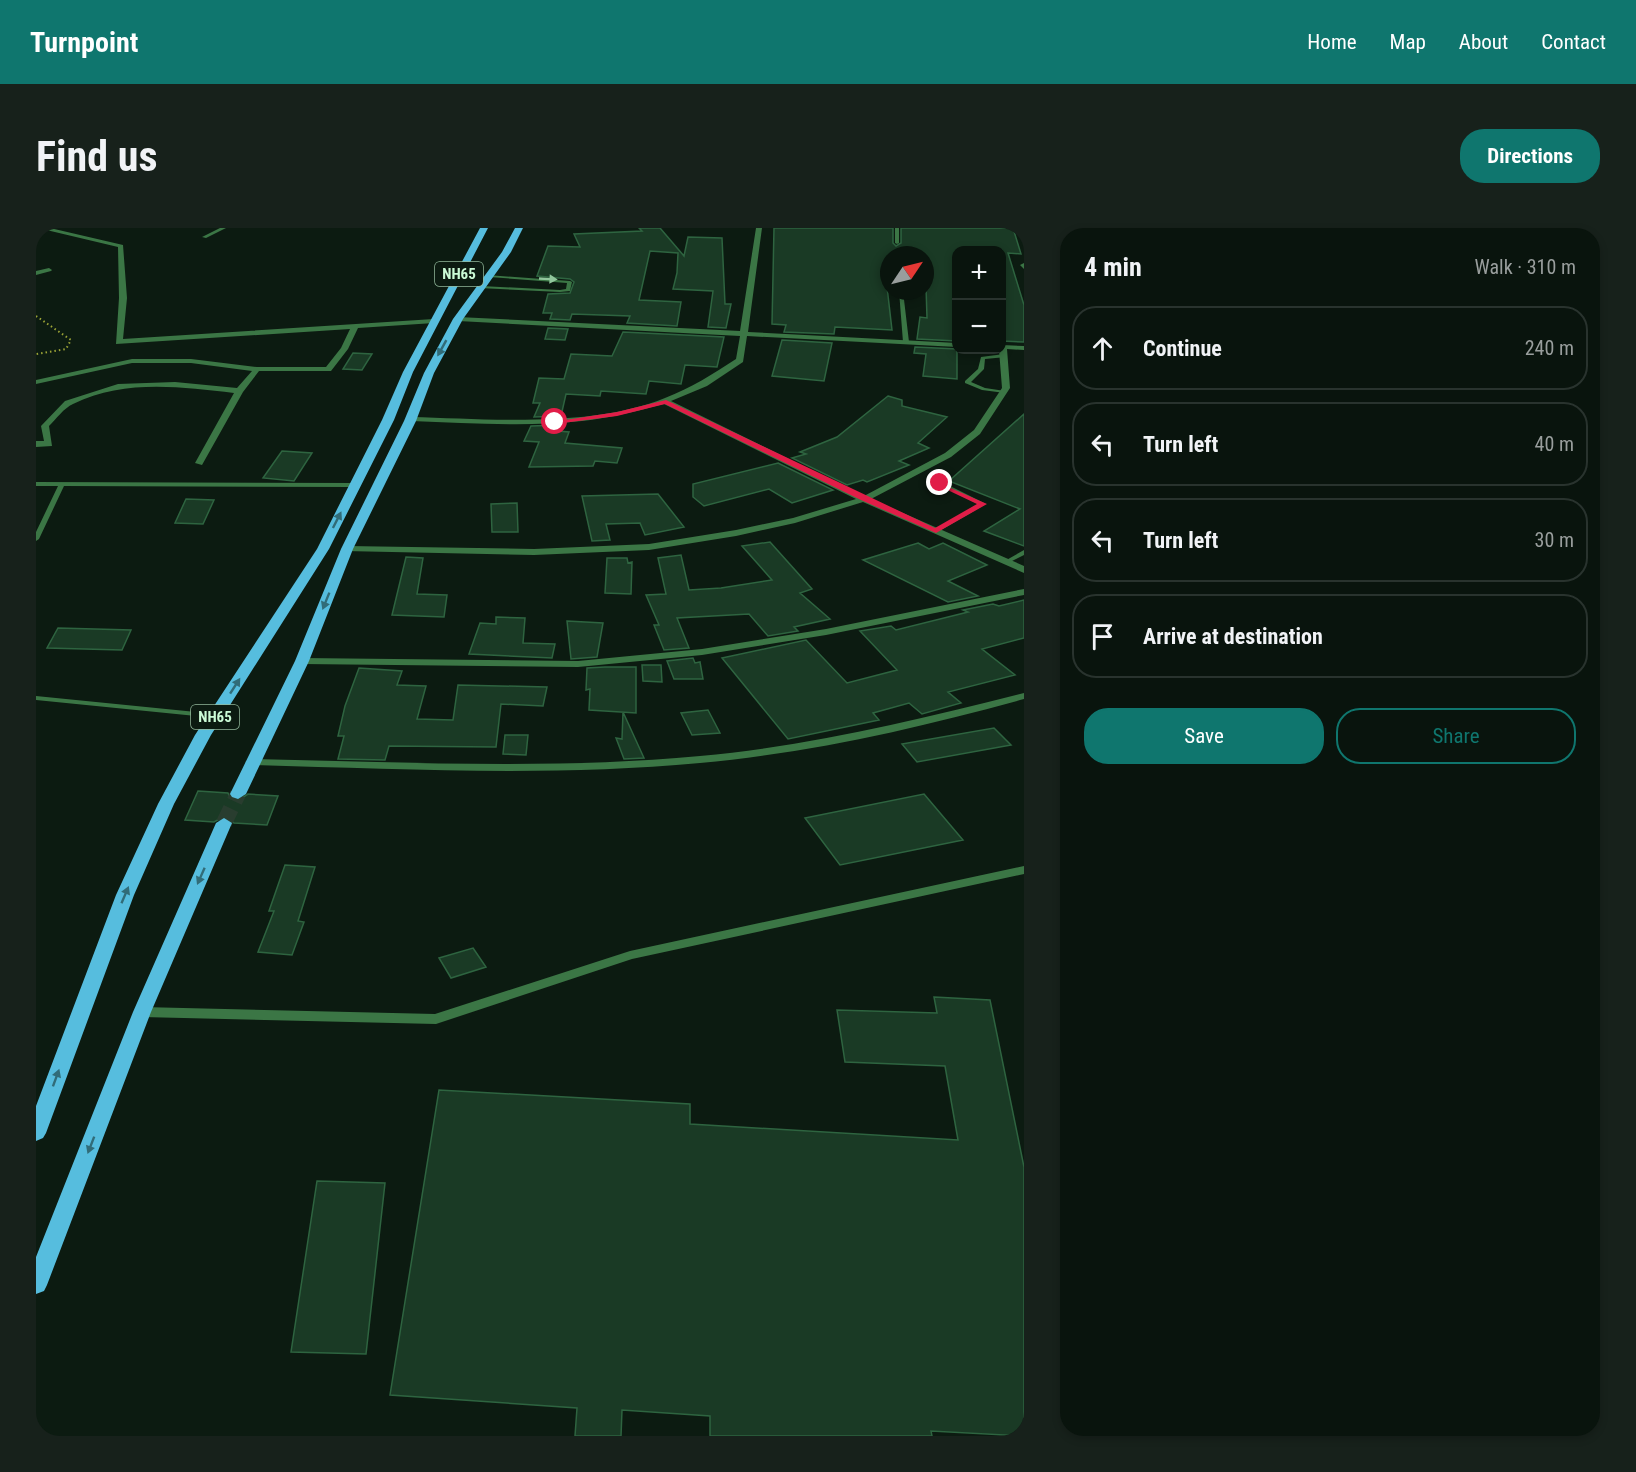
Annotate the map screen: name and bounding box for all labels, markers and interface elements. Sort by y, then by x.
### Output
text: Turnpoint [30,26,138,59]
text: Home [1307,30,1357,54]
text: Map [1390,30,1426,54]
text: About [1459,30,1508,54]
text: Contact [1541,30,1606,54]
button: Directions [1460,129,1600,183]
text: Find us [36,132,157,181]
north arrow [880,246,934,300]
map controls [952,246,1006,354]
button: + [952,246,1006,300]
text: 4 min [1084,252,1142,282]
text: Walk · 310 m [1475,255,1576,279]
road number: NH65 [435,262,483,286]
one-way arrow [538,274,557,283]
button: − [952,300,1006,354]
icon: ahead [1086,332,1119,365]
text: Continue [1143,336,1222,361]
text: 240 m [1525,336,1574,360]
one-way arrow [437,340,447,357]
route start [541,408,567,434]
icon: left [1086,428,1119,461]
text: Turn left [1143,432,1218,457]
text: 40 m [1535,432,1574,456]
route end [926,469,952,495]
one-way arrow [332,511,342,528]
icon: left [1086,524,1119,557]
text: Turn left [1143,528,1218,553]
text: 30 m [1535,528,1574,552]
one-way arrow [321,592,330,610]
icon: arrive [1086,620,1119,653]
text: Arrive at destination [1143,624,1323,649]
one-way arrow [229,678,240,694]
road number: NH65 [191,705,239,729]
button: Save [1084,708,1324,764]
button: Share [1336,708,1576,764]
one-way arrow [196,868,206,886]
one-way arrow [120,886,130,904]
one-way arrow [51,1068,61,1086]
one-way arrow [85,1136,95,1154]

